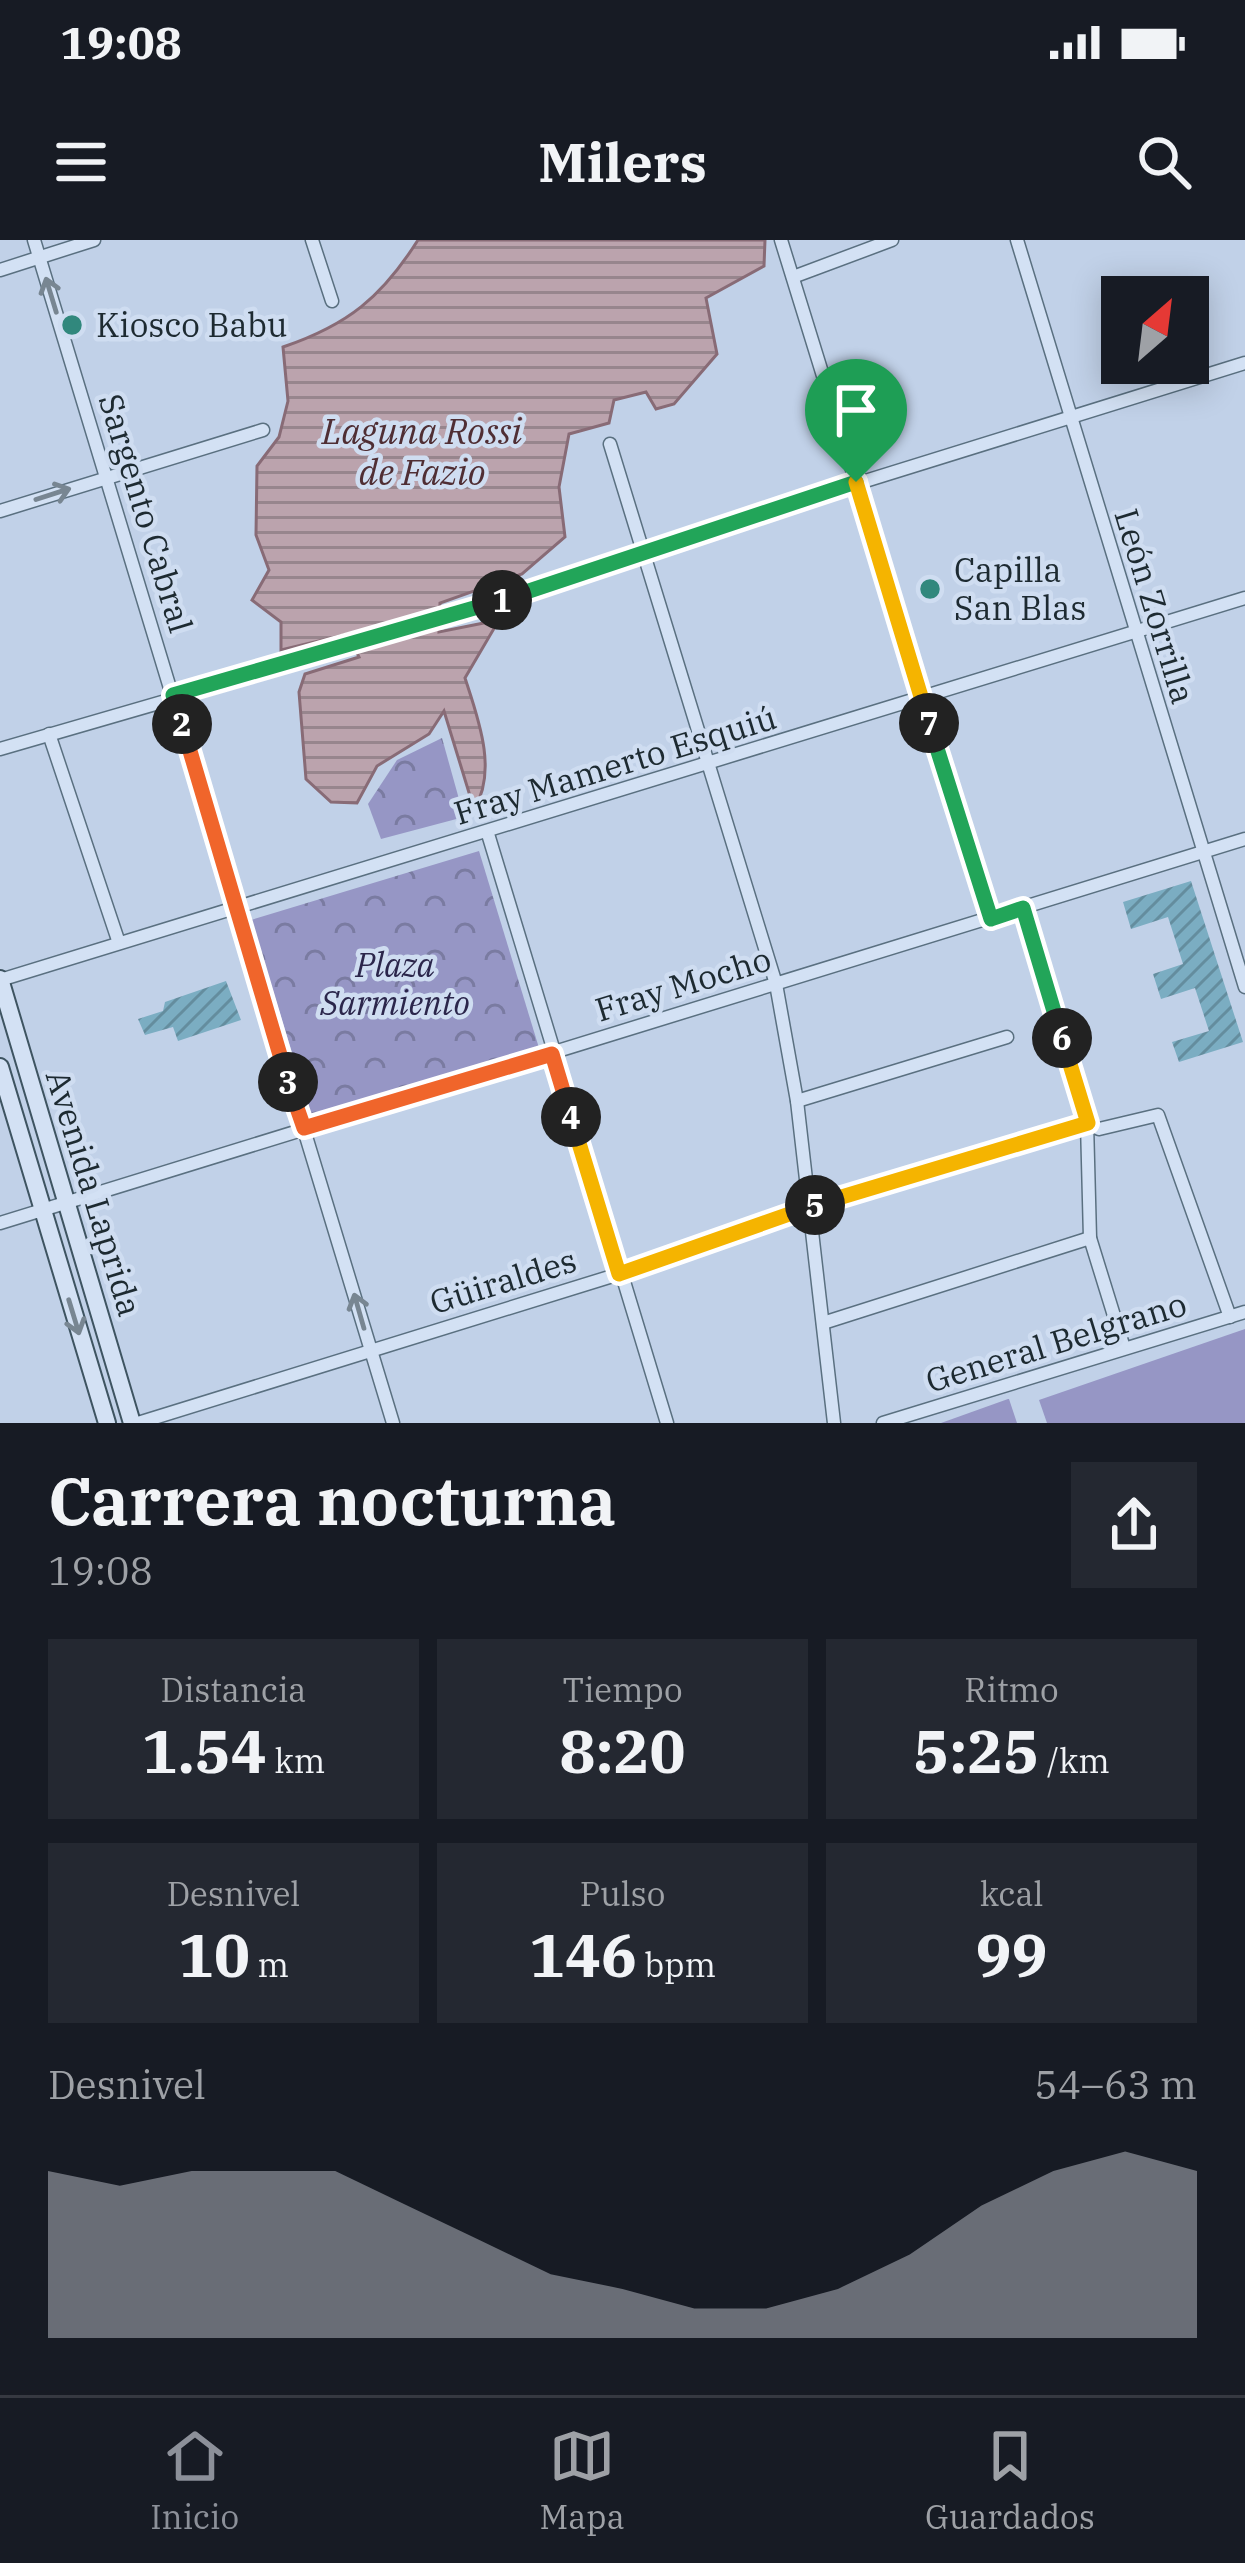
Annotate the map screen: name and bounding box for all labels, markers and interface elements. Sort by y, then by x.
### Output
text: 19:08 [60,13,182,71]
text: Milers [538,127,707,197]
icon: menu [48,129,114,195]
icon: search [1131,129,1197,195]
north arrow [1101,276,1209,384]
map controls [1101,276,1209,384]
one-way arrow [39,277,61,315]
place label: Kiosco Babu [96,303,287,346]
marker: Kiosco Babu [59,312,85,338]
pin [805,359,907,482]
icon: arrive [823,377,889,443]
street label: Sargento Cabral [90,388,203,638]
water label: Laguna Rossi de Fazio [321,407,522,495]
one-way arrow [33,482,71,504]
street label: León Zorrilla [1105,503,1206,709]
place label: Capilla San Blas [954,548,1086,629]
pin: 1 [472,570,532,630]
marker: Capilla San Blas [917,576,943,602]
text: 1 [492,578,512,621]
pin: 7 [899,693,959,753]
pin: 2 [152,694,212,754]
street label: Fray Mamerto Esquiú [449,695,781,834]
text: 7 [919,701,939,744]
text: 2 [172,702,192,745]
street label: Fray Mocho [590,936,776,1031]
park label: Plaza Sarmiento [319,943,470,1024]
pin: 6 [1032,1008,1092,1068]
text: 6 [1052,1016,1072,1059]
pin: 3 [258,1052,318,1112]
text: 3 [278,1060,298,1103]
street label: Avenida Laprida [37,1065,152,1321]
pin: 4 [541,1087,601,1147]
text: 4 [561,1095,581,1138]
pin: 5 [785,1175,845,1235]
text: 5 [805,1183,825,1226]
street label: Güiraldes [424,1238,581,1323]
street label: General Belgrano [920,1281,1191,1402]
one-way arrow [347,1293,369,1331]
one-way arrow [65,1297,87,1335]
text: Carrera nocturna [48,1457,616,1543]
button: share [1071,1462,1197,1588]
text: 19:08 [48,1545,153,1596]
text: Distancia [161,1668,306,1711]
text: Tiempo [562,1668,683,1711]
text: Ritmo [964,1668,1059,1711]
text: 1.54 [142,1711,267,1790]
text: 8:20 [559,1711,686,1790]
text: 5:25 [913,1711,1039,1790]
text: km [267,1739,325,1782]
text: /km [1039,1739,1110,1782]
text: Desnivel [167,1872,300,1915]
text: Pulso [580,1872,665,1915]
text: kcal [980,1872,1043,1915]
text: 10 [178,1915,250,1994]
text: 146 [529,1915,637,1994]
text: 99 [976,1915,1048,1994]
text: m [250,1943,289,1986]
text: bpm [637,1943,716,1986]
text: Desnivel [48,2059,206,2110]
text: 54–63 m [1034,2059,1197,2110]
tab: Inicio [150,2423,239,2538]
tab: Mapa [539,2423,625,2538]
tab: Guardados [925,2423,1095,2538]

